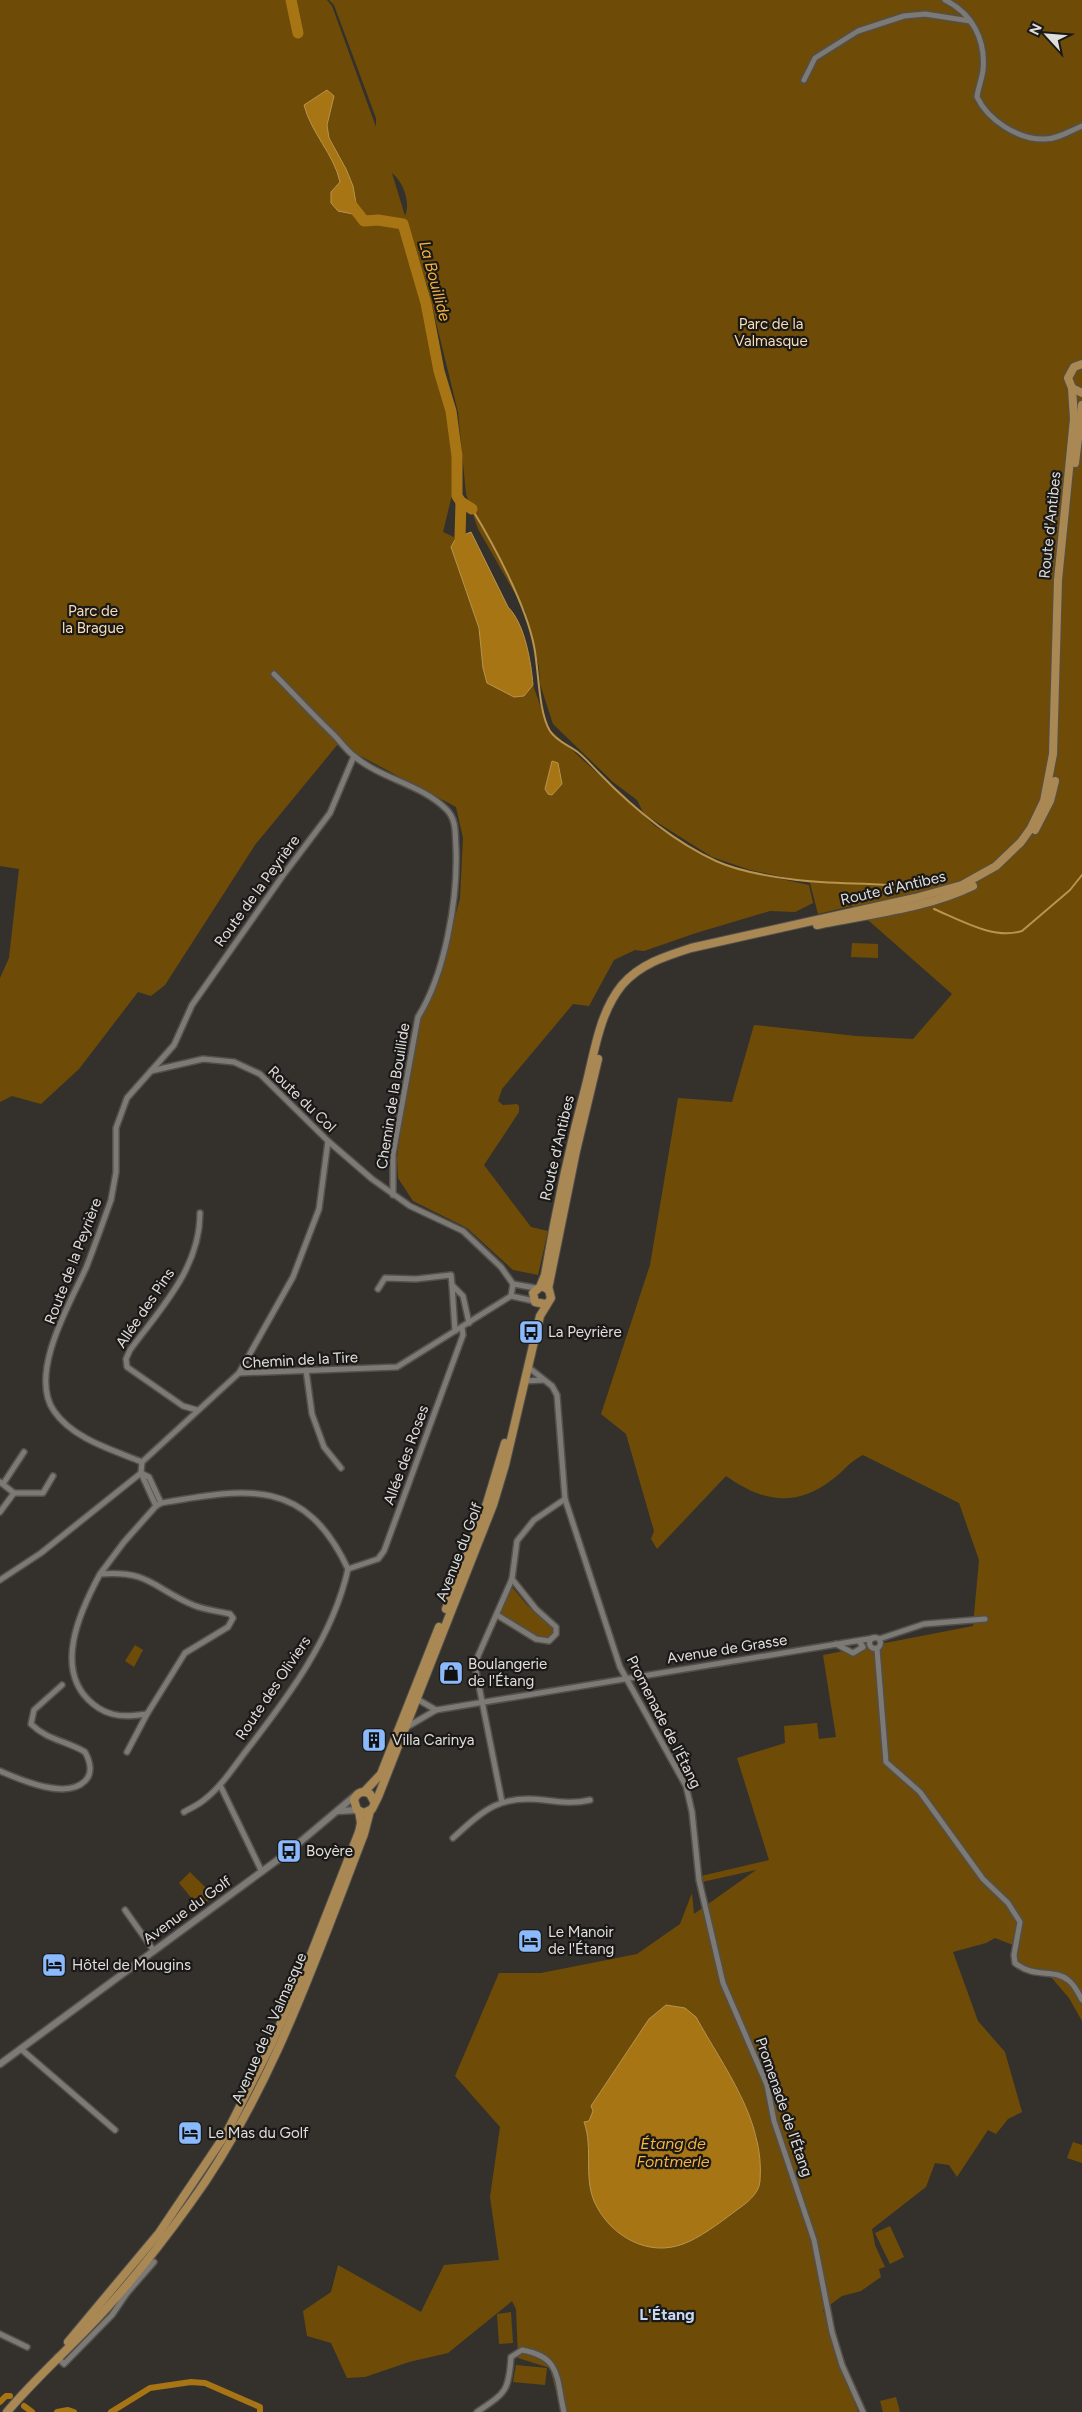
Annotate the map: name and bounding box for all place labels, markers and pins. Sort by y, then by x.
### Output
bus stop icon: La Peyrière [518,1319,544,1345]
place label: La Peyrière [548,1323,622,1341]
place label: Boulangerie de l'Étang [468,1655,547,1690]
shop icon: Boulangerie de l'Étang [438,1660,464,1686]
building icon: Villa Carinya [361,1727,387,1753]
place label: Villa Carinya [392,1731,474,1749]
bus stop icon: Boyère [276,1838,302,1864]
place label: Boyère [306,1842,353,1860]
place label: Le Manoir de l'Étang [548,1923,614,1958]
hotel icon: Le Manoir de l'Étang [517,1928,543,1954]
hotel icon: Hôtel de Mougins [41,1952,67,1978]
place label: Hôtel de Mougins [72,1956,191,1974]
hotel icon: Le Mas du Golf [177,2120,203,2146]
place label: Le Mas du Golf [208,2124,309,2142]

